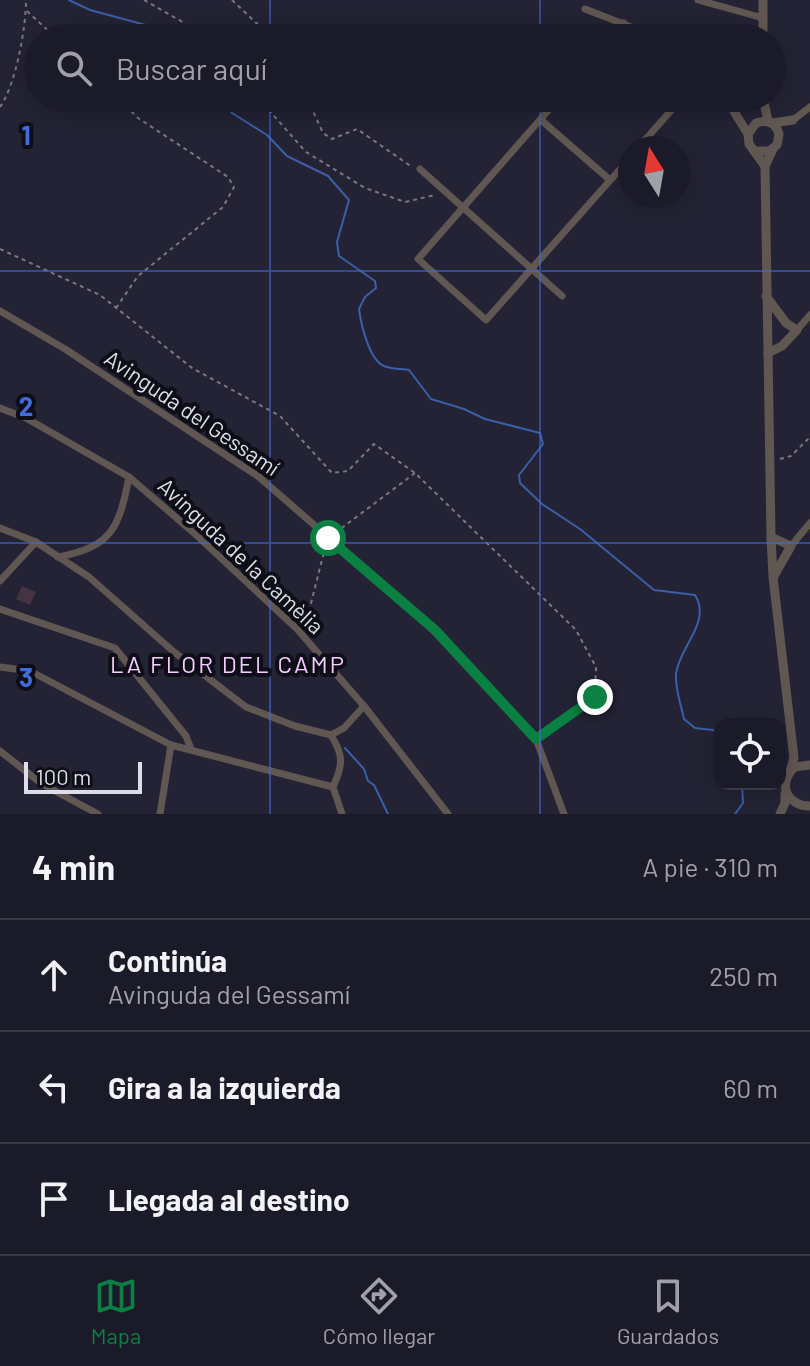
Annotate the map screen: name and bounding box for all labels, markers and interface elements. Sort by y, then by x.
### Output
search box [24,24,786,112]
icon: search [52,46,96,90]
text: Buscar aquí [116,50,267,86]
text: 1 [21,119,31,150]
north arrow [618,136,690,208]
street label: Avinguda del Gessamí [100,344,285,480]
text: 2 [19,390,33,421]
street label: Avinguda de la Camèlia [154,472,330,639]
route start [310,520,346,556]
district label: LA FLOR DEL CAMP [110,649,346,678]
text: 3 [19,661,33,692]
route end [577,679,613,715]
map controls [714,718,786,790]
button: locate [714,718,786,790]
scale bar [24,758,142,794]
text: 100 m [36,763,91,789]
text: 4 min [32,846,115,887]
text: A pie · 310 m [643,851,778,882]
text: Continúa [108,942,227,978]
icon: ahead [32,953,76,997]
text: 250 m [709,960,778,991]
text: Avinguda del Gessamí [108,978,350,1009]
icon: left [32,1065,76,1109]
text: Gira a la izquierda [108,1069,341,1105]
text: 60 m [723,1072,778,1103]
icon: arrive [32,1177,76,1221]
text: Llegada al destino [108,1181,350,1217]
tab: Mapa [91,1274,141,1348]
tab: Cómo llegar [323,1274,435,1348]
tab: Guardados [617,1274,719,1348]

